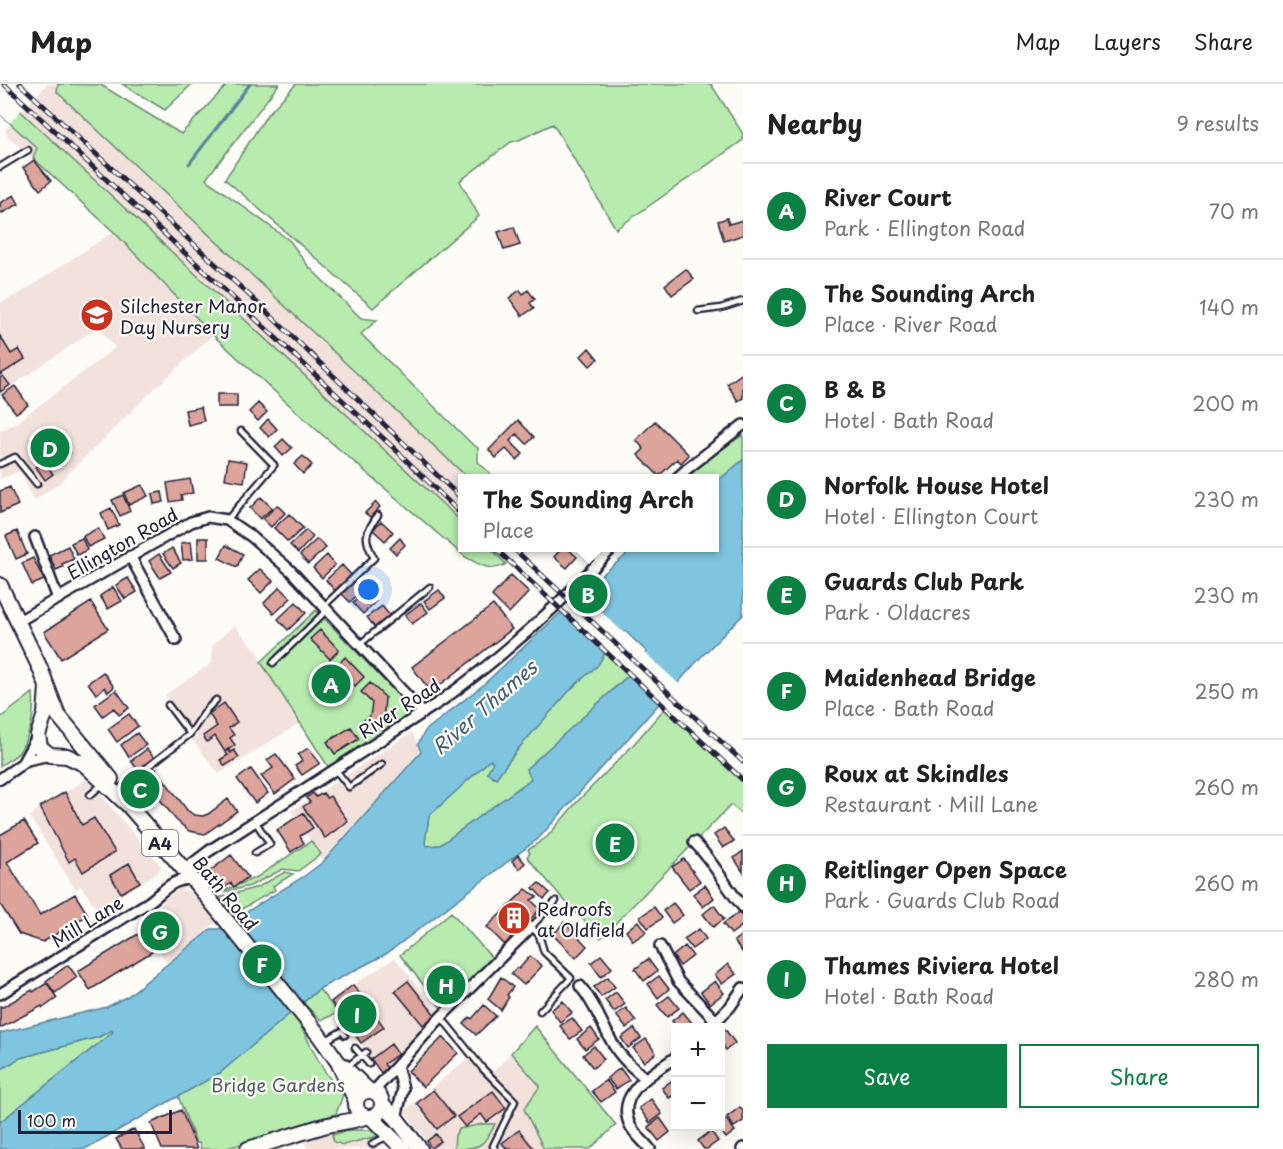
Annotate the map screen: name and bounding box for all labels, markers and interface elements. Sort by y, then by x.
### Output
text: Map [30,20,92,63]
text: Map [1016,25,1060,57]
text: Layers [1093,25,1161,57]
text: Share [1194,25,1253,57]
text: Nearby [767,104,862,143]
text: 9 results [1177,108,1259,138]
text: River Court [824,180,952,213]
text: A [779,196,794,226]
text: 70 m [1209,196,1259,226]
text: Park · Ellington Road [824,213,1026,243]
text: The Sounding Arch [824,276,1035,309]
place label: Silchester Manor Day Nursery [120,292,266,340]
text: B [780,292,793,322]
text: 140 m [1199,292,1259,322]
school or university icon: Silchester Manor Day Nursery [79,297,115,333]
text: Place · River Road [824,309,997,339]
text: B & B [824,372,886,405]
text: C [779,388,794,418]
text: 200 m [1192,388,1259,418]
text: Hotel · Bath Road [824,405,994,435]
pin: D [31,426,70,470]
text: Norfolk House Hotel [824,468,1049,501]
popup [458,474,719,552]
text: The Sounding Arch [483,482,694,515]
text: D [779,484,794,514]
text: 230 m [1194,484,1259,514]
street label: Ellington Road [61,500,183,586]
text: Hotel · Ellington Court [824,501,1038,531]
text: Place [483,515,534,545]
text: Guards Club Park [824,564,1024,597]
pin: B [568,572,608,616]
your location [354,575,383,604]
text: E [780,580,793,610]
text: 230 m [1194,580,1259,610]
text: Park · Oldacres [824,597,971,627]
water label: River Thames [425,652,544,761]
text: Maidenhead Bridge [824,660,1036,693]
pin: A [312,662,350,706]
street label: River Road [353,671,445,745]
text: F [781,676,792,706]
text: 250 m [1195,676,1259,706]
text: Place · Bath Road [824,693,994,723]
text: Roux at Skindles [824,756,1008,789]
pin: C [120,766,160,812]
text: G [778,772,795,802]
text: 260 m [1194,772,1259,802]
text: Restaurant · Mill Lane [824,789,1038,819]
pin: E [596,820,634,866]
road number: A4 [142,830,178,856]
street label: Bath Road [187,850,265,936]
text: Reitlinger Open Space [824,852,1067,885]
text: H [779,868,794,898]
text: 260 m [1194,868,1259,898]
text: Park · Guards Club Road [824,885,1060,915]
street label: Mill Lane [46,888,128,954]
place label: Redroofs at Oldfield [537,895,625,943]
building icon: Redroofs at Oldfield [496,900,532,936]
pin: G [140,908,180,954]
pin: F [242,942,282,986]
text: Thames Riviera Hotel [824,948,1059,981]
pin: H [426,962,466,1008]
text: I [783,964,790,994]
text: 280 m [1194,964,1259,994]
text: Hotel · Bath Road [824,981,994,1011]
pin: I [338,992,376,1036]
map controls [671,1023,725,1131]
button: + [671,1023,725,1077]
button: Save [767,1044,1007,1108]
button: Share [1019,1044,1259,1108]
park label: Bridge Gardens [211,1071,345,1098]
button: − [671,1077,725,1131]
scale bar [18,1107,172,1134]
text: 100 m [27,1108,76,1132]

